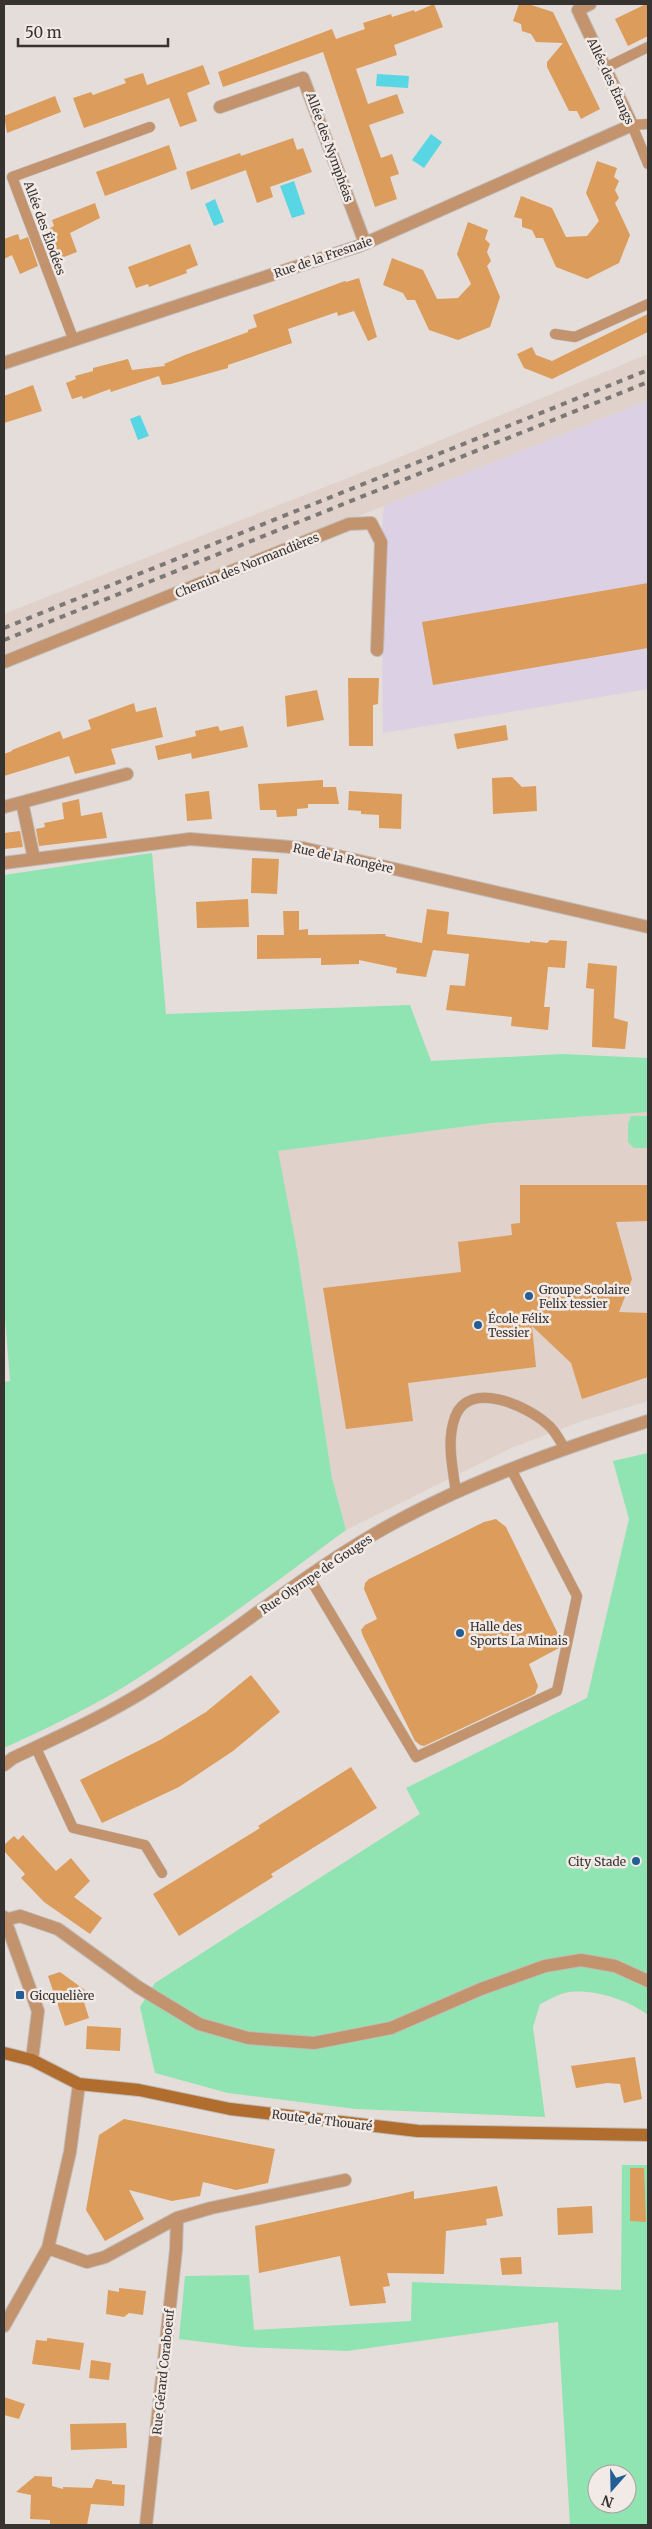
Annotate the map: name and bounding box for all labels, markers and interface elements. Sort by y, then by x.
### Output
scale bar [18,15,168,47]
text: 50 m [25,23,62,42]
street label: Allée des Étangs [584,34,638,127]
street label: Allée des Nymphéas [303,89,357,204]
street label: Allée des Élodées [21,178,69,277]
street label: Rue de la Fresnaie [272,233,374,281]
street label: Chemin des Normandières [173,529,321,601]
street label: Rue de la Rongère [292,840,394,876]
place label: Groupe Scolaire Felix tessier [539,1282,629,1311]
marker: Groupe Scolaire Felix tessier [523,1290,535,1302]
place label: École Félix Tessier [488,1311,550,1340]
marker: École Félix Tessier [472,1319,484,1331]
street label: Rue Olympe de Gouges [257,1531,375,1617]
place label: Halle des Sports La Minais [470,1619,568,1648]
marker: Halle des Sports La Minais [454,1627,466,1639]
place label: City Stade [568,1854,626,1869]
marker: City Stade [630,1855,642,1867]
place label: Gicquelière [30,1988,94,2003]
marker: Gicquelière [14,1989,26,2001]
street label: Route de Thouaré [271,2106,373,2134]
street label: Rue Gérard Coraboeuf [149,2308,177,2436]
north arrow [587,2464,637,2514]
text: N [599,2491,616,2512]

